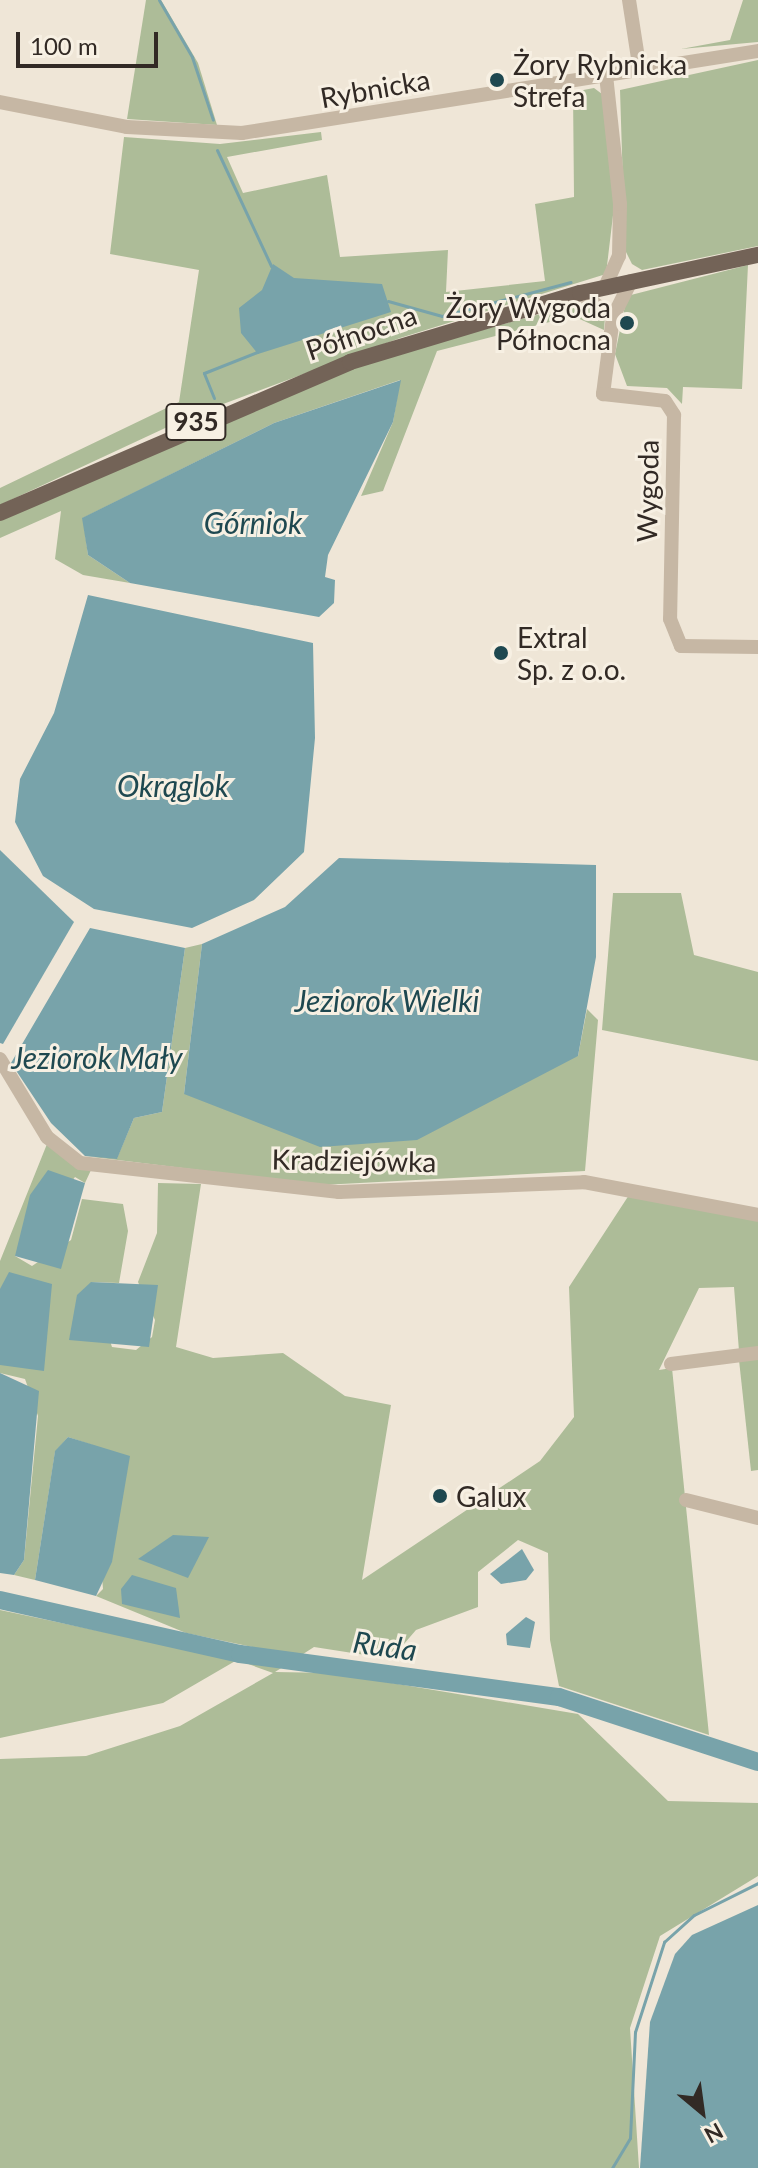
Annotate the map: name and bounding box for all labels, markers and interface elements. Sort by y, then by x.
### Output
scale bar [20,16,162,66]
text: 100 m [30,31,98,60]
place label: Żory Rybnicka Strefa [513,47,688,113]
street label: Rybnicka [317,62,433,114]
marker: Żory Rybnicka Strefa [488,71,506,89]
place label: Żory Wygoda Północna [445,290,611,356]
street label: Północna [301,297,421,367]
marker: Żory Wygoda Północna [618,314,636,332]
road number: 935 [164,400,228,444]
street label: Wygoda [629,439,665,543]
water label: Górniok [204,504,302,540]
place label: Extral Sp. z o.o. [517,620,626,686]
marker: Extral Sp. z o.o. [492,644,510,662]
water label: Okrąglok [117,767,229,803]
water label: Jeziorok Wielki [294,982,480,1018]
water label: Jeziorok Mały [11,1039,183,1075]
street label: Kradziejówka [271,1142,437,1178]
place label: Galux [456,1479,526,1513]
marker: Galux [431,1487,449,1505]
water label: Ruda [351,1623,419,1667]
north arrow [662,2072,742,2152]
text: N [700,2118,728,2149]

